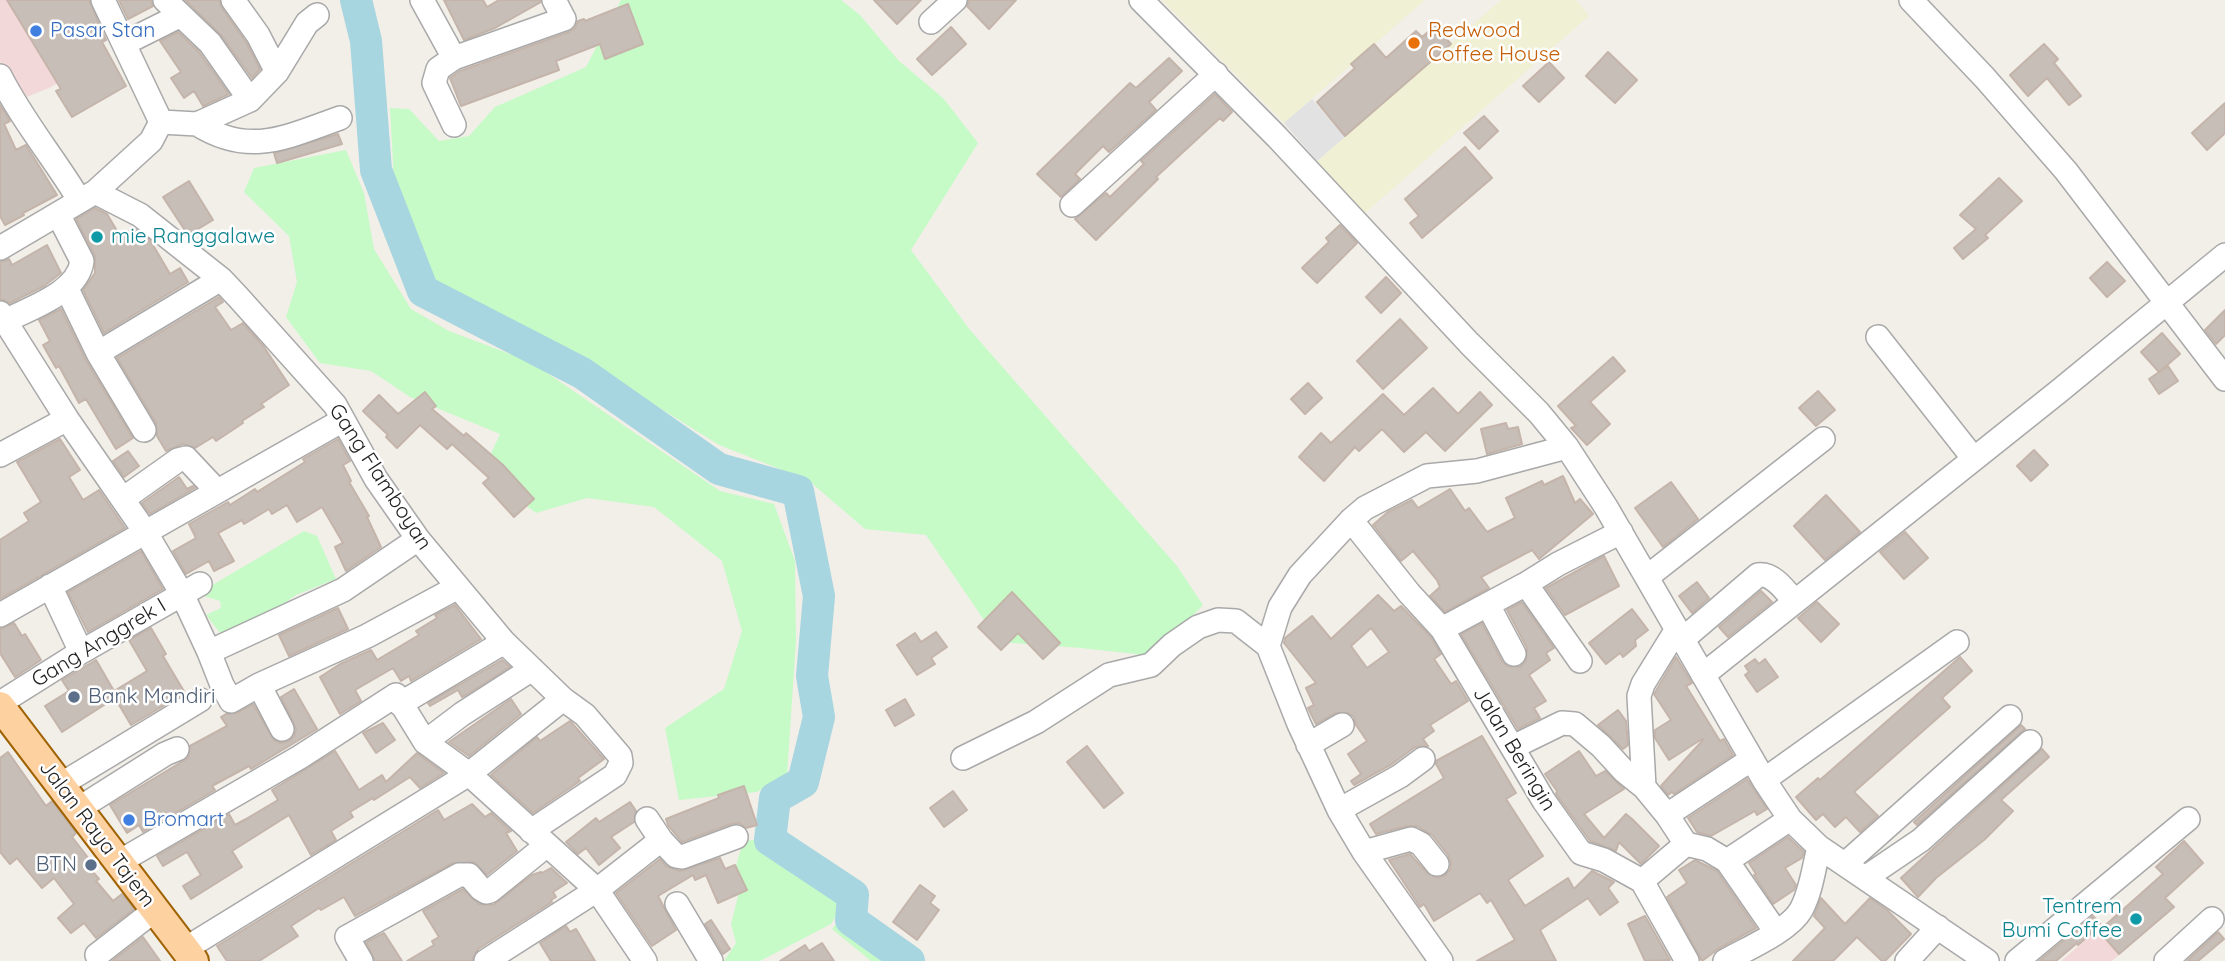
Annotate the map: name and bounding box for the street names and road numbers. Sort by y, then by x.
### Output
street label: Gang Flamboyan [323,399,437,555]
street label: Gang Anggrek I [27,593,171,693]
street label: Jalan Beringin [1467,682,1561,816]
street label: Jalan Raya Tajem [34,756,160,912]

